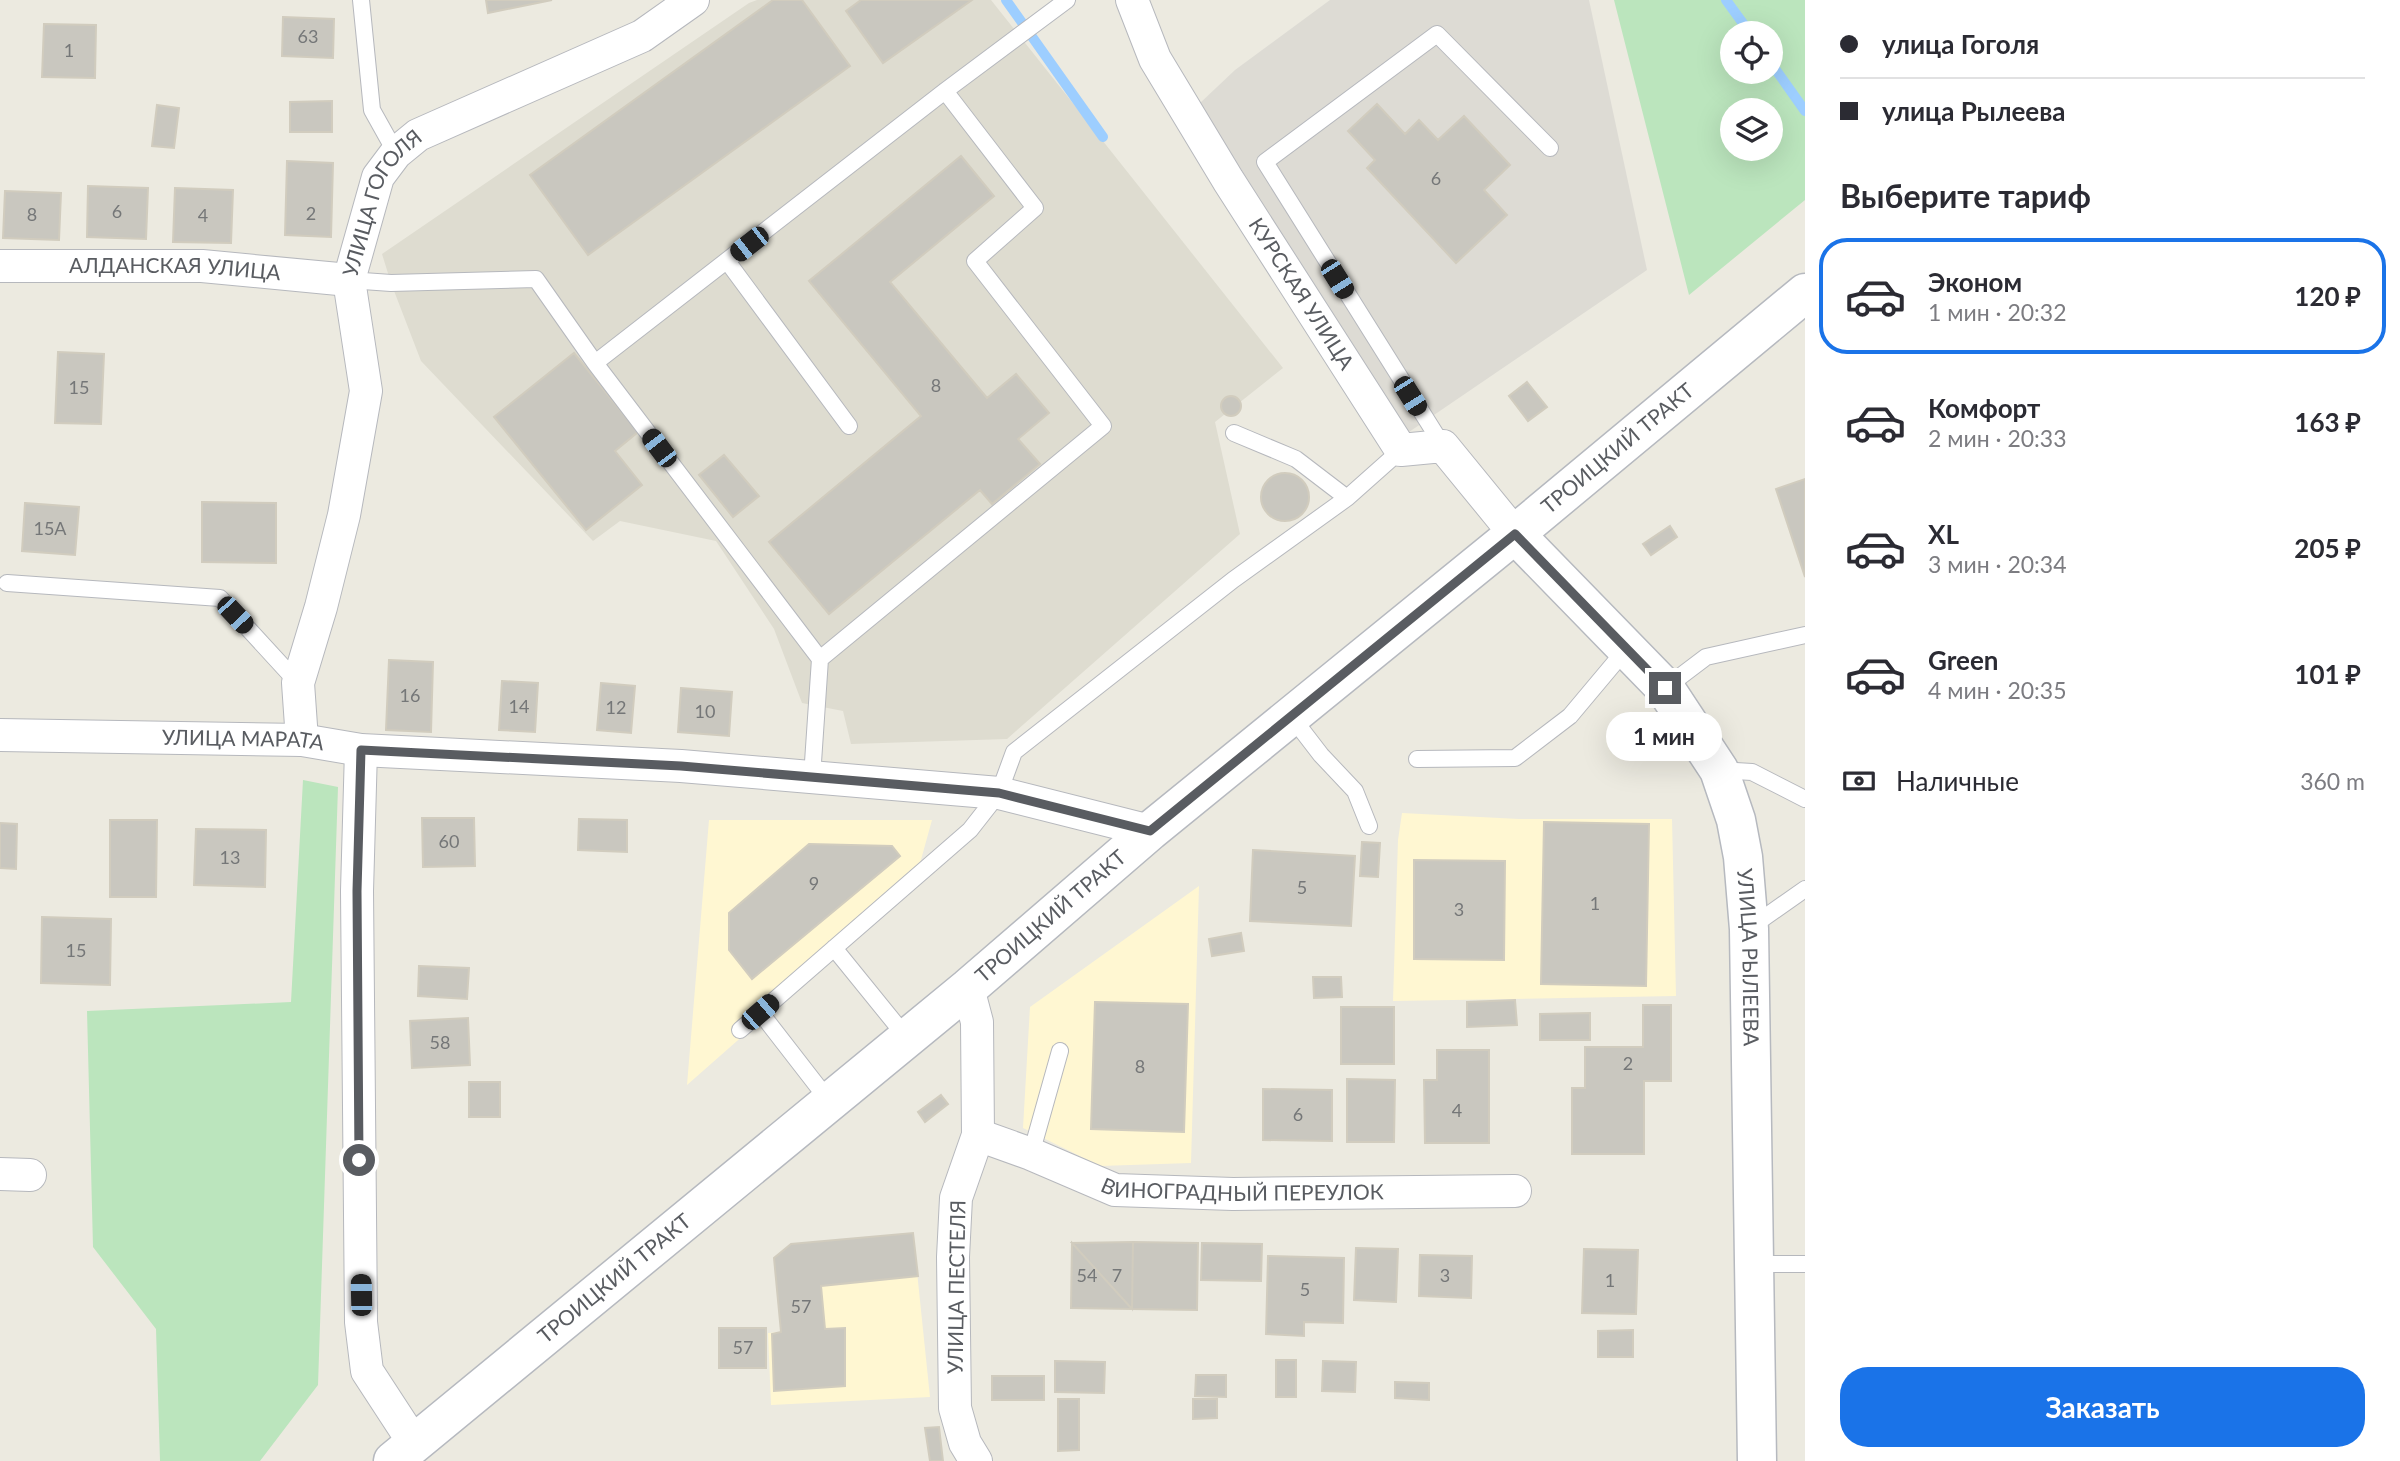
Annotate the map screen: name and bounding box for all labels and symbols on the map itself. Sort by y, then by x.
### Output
house number: 63 [298,25,318,47]
house number: 1 [64,39,74,61]
street label: УЛИЦА ГОГОЛЯ [337,123,426,279]
house number: 6 [1431,167,1441,189]
house number: 6 [112,200,122,222]
house number: 2 [306,202,316,224]
house number: 8 [27,203,37,225]
house number: 4 [198,204,208,226]
street label: КУРСКАЯ УЛИЦА [1244,213,1361,374]
car [726,223,773,265]
street label: АЛДАНСКАЯ УЛИЦА [69,252,283,285]
car [1317,256,1358,302]
car [1390,373,1431,419]
house number: 8 [931,374,941,396]
house number: 15 [69,376,89,398]
street label: ТРОИЦКИЙ ТРАКТ [1535,377,1698,518]
car [638,425,681,471]
house number: 15А [33,517,67,539]
car [213,592,258,638]
route end [1649,672,1681,704]
house number: 16 [400,684,420,706]
house number: 14 [509,695,529,717]
house number: 12 [606,696,626,718]
house number: 10 [695,700,715,722]
callout: 1 мин [1607,712,1723,762]
street label: УЛИЦА МАРАТА [162,724,327,755]
house number: 60 [439,830,459,852]
street label: ТРОИЦКИЙ ТРАКТ [970,843,1131,987]
house number: 13 [220,846,240,868]
street label: УЛИЦА РЫЛЕЕВА [1733,867,1765,1047]
house number: 9 [809,872,819,894]
house number: 5 [1297,876,1307,898]
house number: 1 [1590,892,1600,914]
house number: 3 [1454,898,1464,920]
house number: 15 [66,939,86,961]
car [738,990,783,1034]
house number: 58 [430,1031,450,1053]
house number: 2 [1623,1052,1633,1074]
house number: 8 [1135,1055,1145,1077]
house number: 4 [1452,1099,1462,1121]
house number: 6 [1293,1103,1303,1125]
route start [343,1144,375,1176]
street label: ВИНОГРАДНЫЙ ПЕРЕУЛОК [1098,1172,1384,1205]
street label: УЛИЦА ПЕСТЕЛЯ [941,1200,970,1374]
street label: ТРОИЦКИЙ ТРАКТ [532,1207,696,1348]
house number: 54 [1077,1264,1097,1286]
house number: 7 [1112,1264,1122,1286]
house number: 3 [1440,1264,1450,1286]
house number: 1 [1605,1269,1615,1291]
car [351,1274,372,1316]
house number: 5 [1300,1278,1310,1300]
house number: 57 [791,1295,811,1317]
house number: 57 [733,1336,753,1358]

